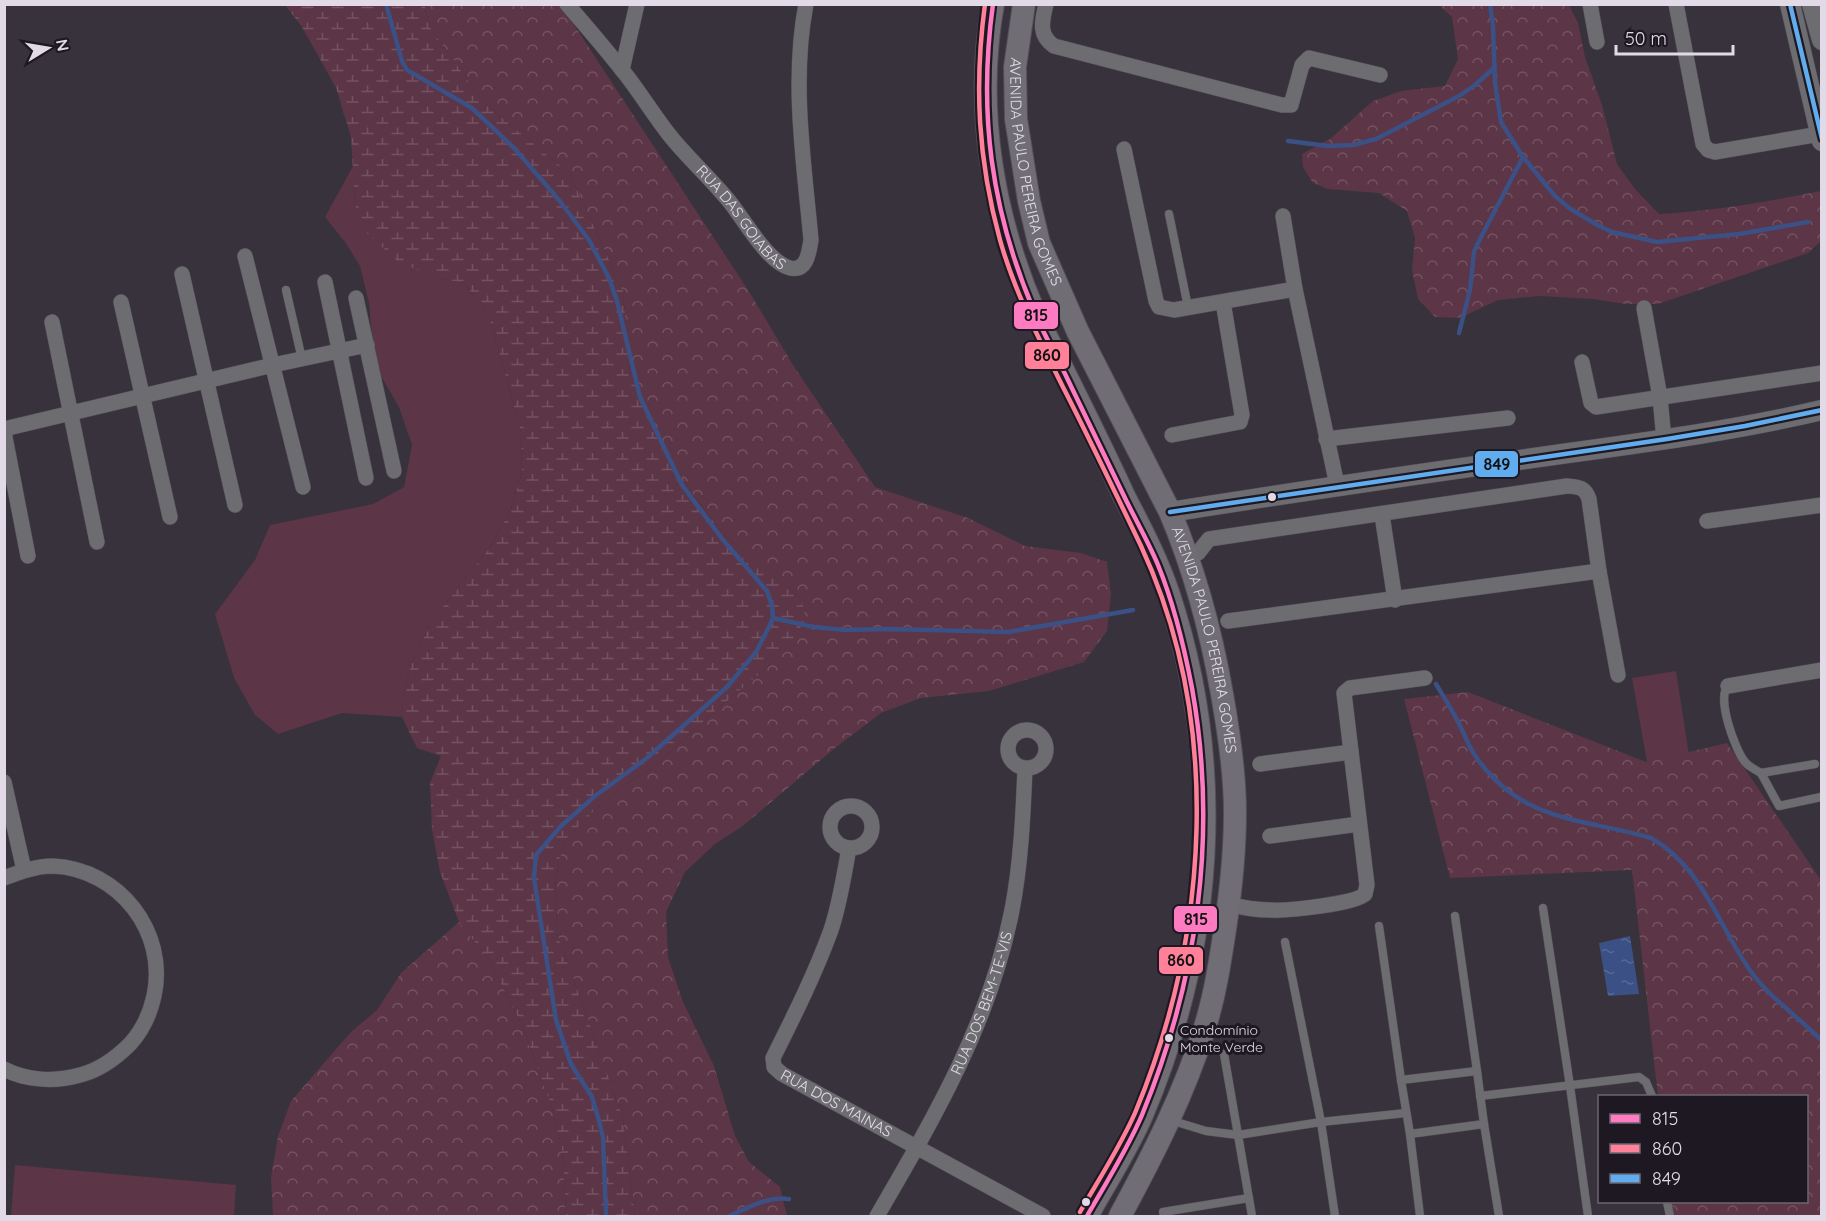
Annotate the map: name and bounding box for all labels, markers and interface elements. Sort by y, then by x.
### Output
north arrow [18,18,78,78]
scale bar [1616,18,1733,56]
text: 50 m [1625,27,1667,50]
text: N [52,37,74,53]
street label: AVENIDA PAULO PEREIRA GOMES [1006,57,1067,289]
street label: RUA DAS GOIABAS [692,161,790,274]
line badge: 815 [1013,301,1059,330]
text: 815 [1024,305,1048,325]
line badge: 860 [1024,341,1070,370]
text: 860 [1033,345,1061,365]
line badge: 849 [1474,450,1519,478]
text: 849 [1484,454,1510,474]
unlabelled marker [1266,491,1278,503]
street label: AVENIDA PAULO PEREIRA GOMES [1168,523,1241,754]
line badge: 815 [1173,905,1218,933]
text: 815 [1184,909,1208,929]
street label: RUA DOS BEM-TE-VIS [946,930,1016,1078]
line badge: 860 [1158,946,1204,975]
text: 860 [1167,950,1195,970]
place label: Condomínio Monte Verde [1180,1021,1263,1056]
marker: Condomínio Monte Verde [1163,1032,1175,1044]
street label: RUA DOS MAINAS [777,1065,896,1141]
legend [1598,1095,1808,1203]
text: 815 [1652,1107,1678,1130]
text: 860 [1652,1137,1682,1160]
text: 849 [1652,1167,1681,1190]
unlabelled marker [1080,1196,1092,1208]

